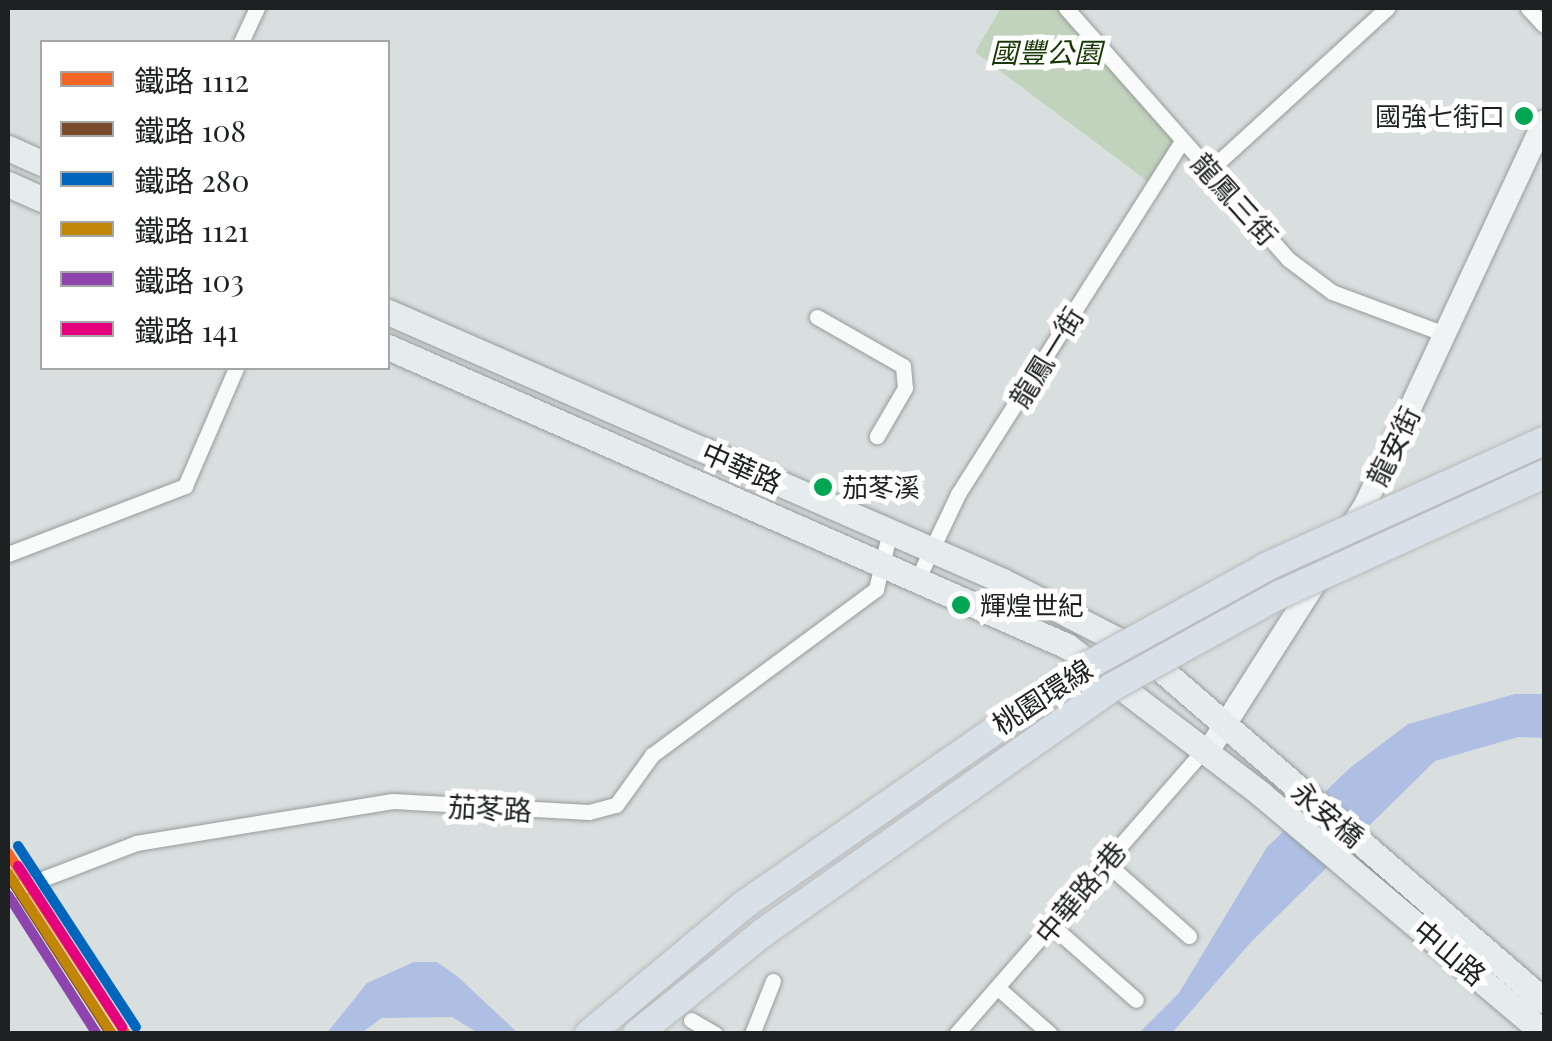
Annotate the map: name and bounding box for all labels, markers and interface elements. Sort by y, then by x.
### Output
park label: 國豐公園 [990,35,1102,69]
legend [40,40,390,370]
text: 鐵路 1112 [134,60,249,100]
place label: 國強七街口 [1375,100,1505,132]
marker: 國強七街口 [1514,106,1534,126]
text: 鐵路 108 [134,110,246,150]
street label: 龍鳳三街 [1185,146,1285,252]
text: 鐵路 280 [134,160,249,200]
text: 鐵路 1121 [134,210,249,250]
text: 鐵路 103 [134,260,244,300]
street label: 龍鳳一街 [1002,301,1090,413]
text: 鐵路 141 [134,310,239,350]
street label: 龍安街 [1359,401,1427,491]
street label: 中華路 [697,435,787,499]
place label: 茄苳溪 [842,471,920,503]
marker: 茄苳溪 [813,477,833,497]
place label: 輝煌世紀 [980,589,1084,621]
marker: 輝煌世紀 [951,595,971,615]
street label: 桃園環線 [986,651,1098,741]
street label: 永安橋 [1285,774,1371,854]
street label: 茄苳路 [447,789,533,827]
street label: 中華路5巷 [1027,834,1133,950]
street label: 中山路 [1407,912,1493,992]

